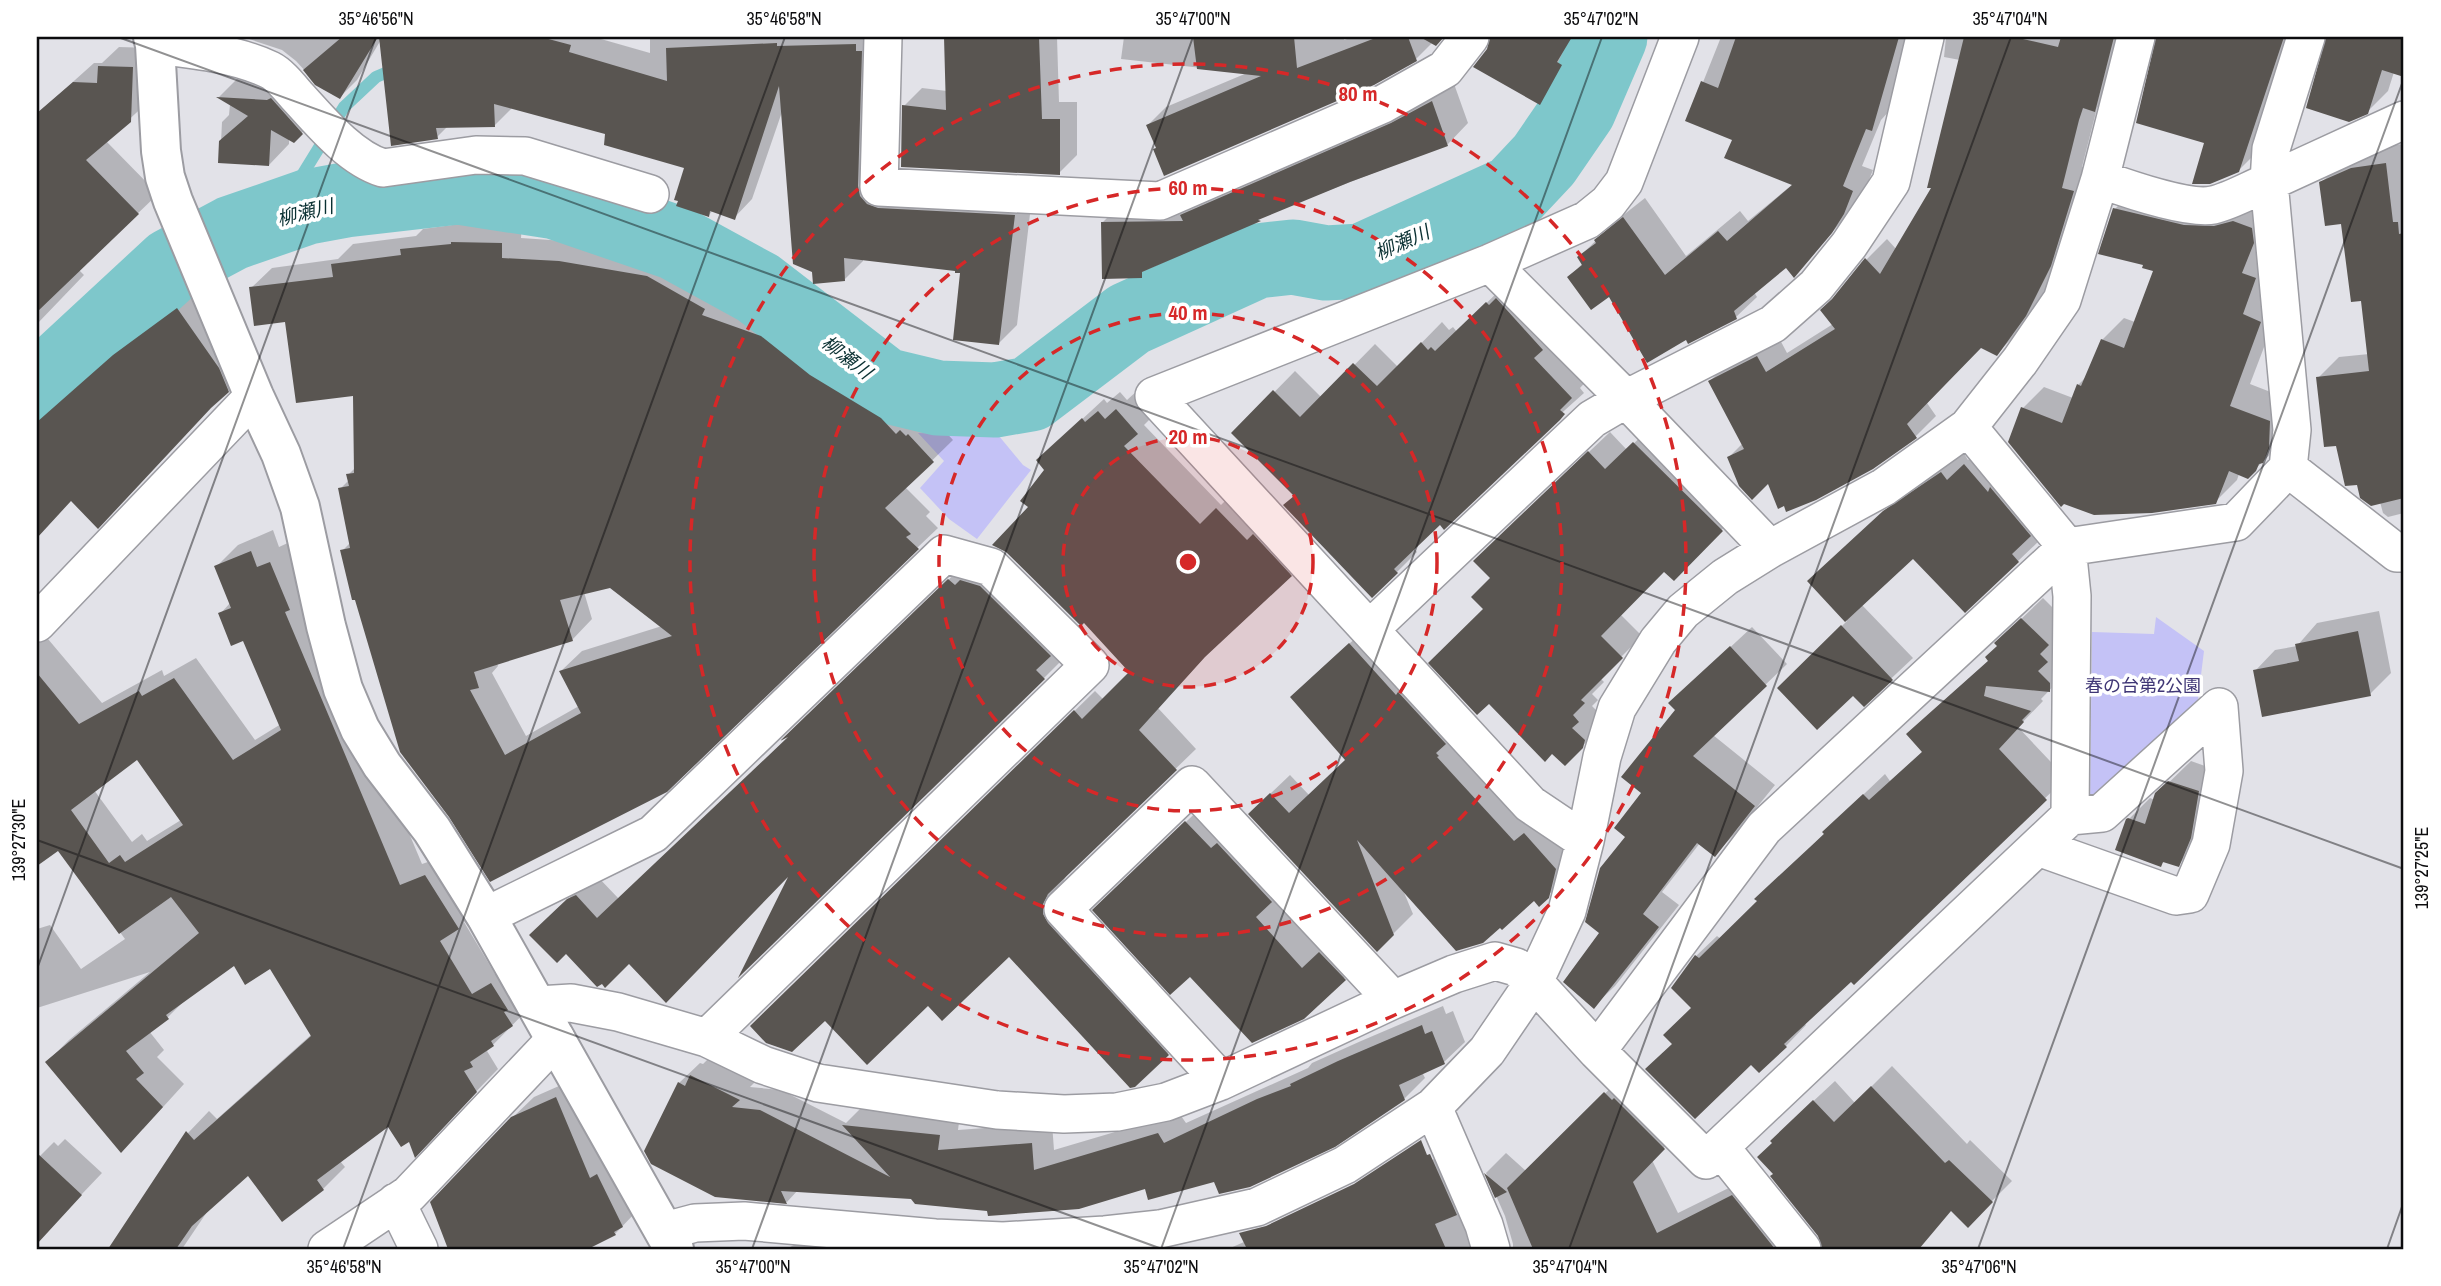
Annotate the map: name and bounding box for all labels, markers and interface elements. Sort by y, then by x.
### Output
text: 35°46'56"N [338,6,414,31]
text: 35°46'58"N [746,6,822,31]
text: 35°47'00"N [1155,6,1231,31]
text: 35°47'02"N [1563,6,1639,31]
text: 35°47'04"N [1972,6,2048,31]
text: 80 m [1338,79,1378,108]
text: 60 m [1168,173,1208,202]
water label: 柳瀬川 [274,192,338,232]
water label: 柳瀬川 [1371,218,1435,265]
text: 40 m [1168,298,1208,327]
water label: 柳瀬川 [817,329,879,386]
text: 20 m [1168,422,1208,451]
centre of rings [1176,550,1200,574]
park label: 春の台第2公園 [2085,673,2201,698]
text: 139°27'30"E [6,799,31,881]
text: 139°27'25"E [2409,827,2434,909]
text: 35°46'58"N [306,1254,382,1279]
text: 35°47'00"N [715,1254,791,1279]
text: 35°47'02"N [1123,1254,1199,1279]
text: 35°47'04"N [1532,1254,1608,1279]
text: 35°47'06"N [1941,1254,2017,1279]

